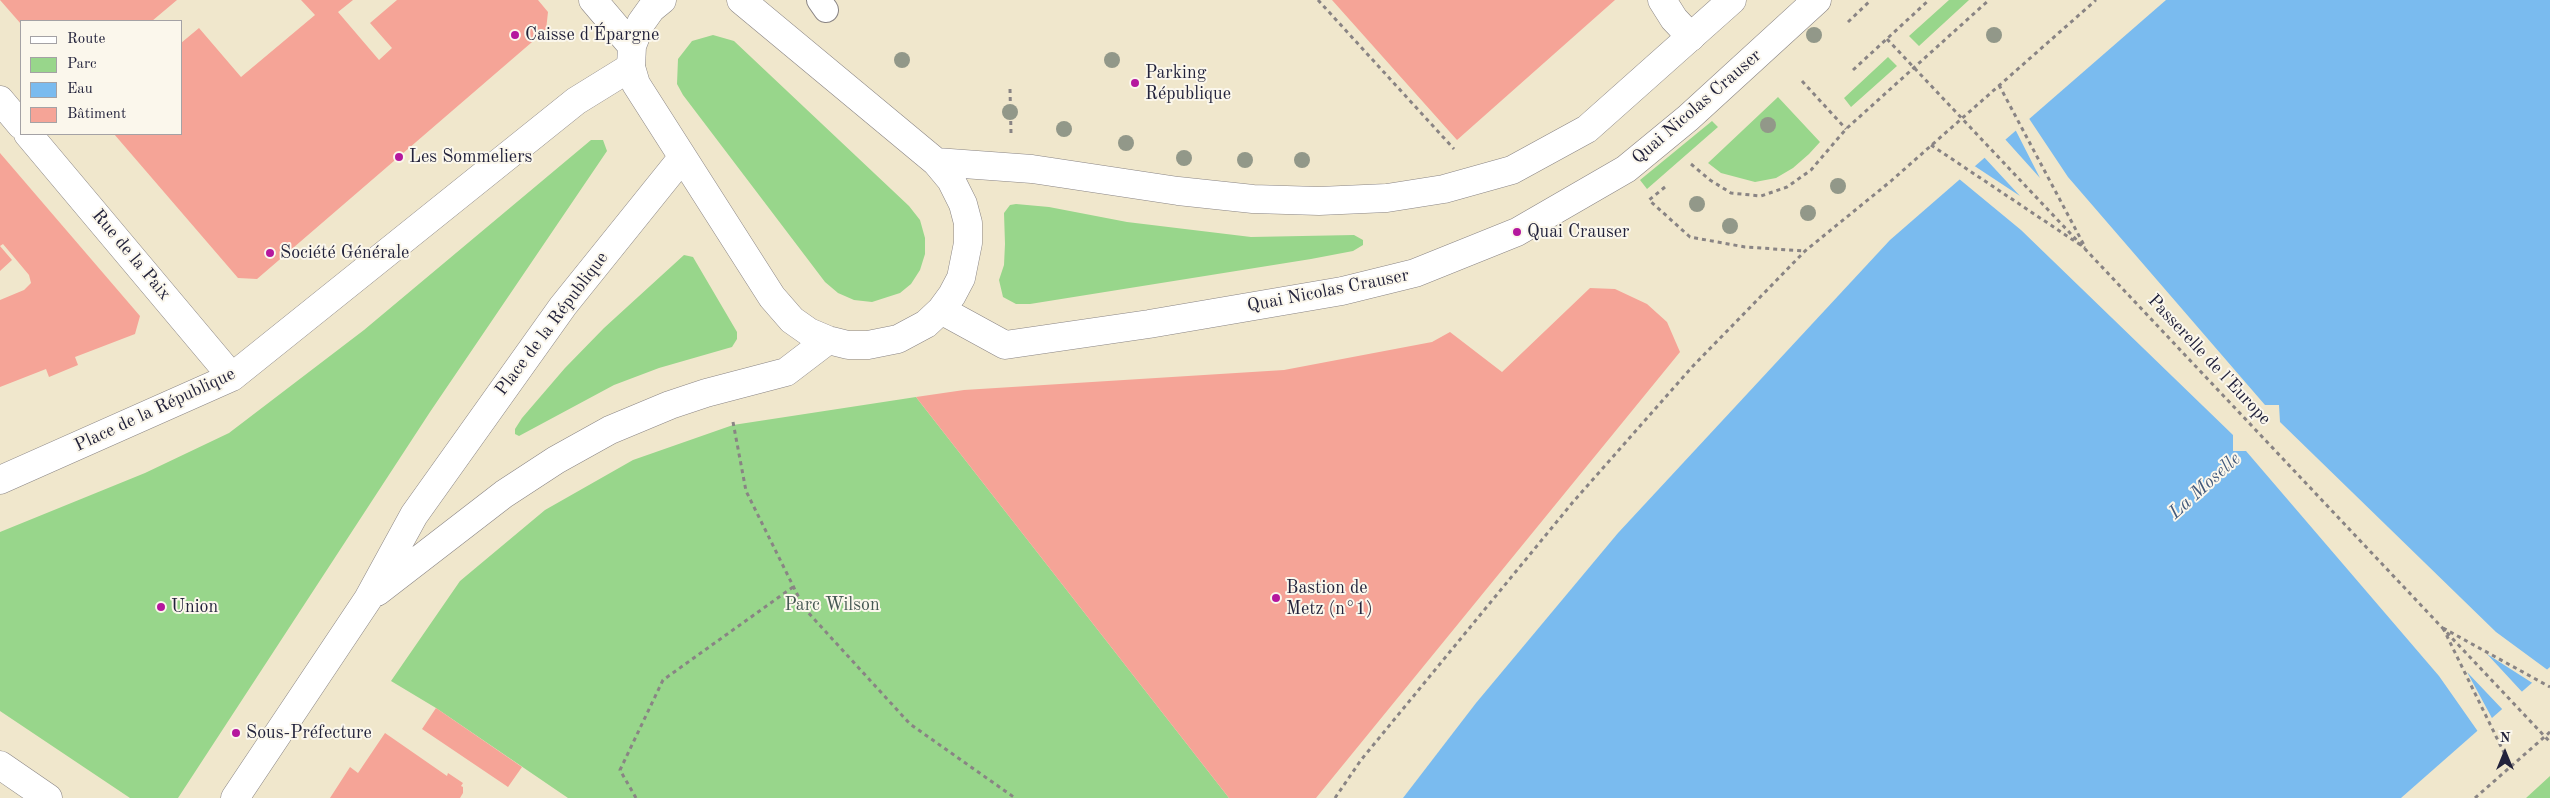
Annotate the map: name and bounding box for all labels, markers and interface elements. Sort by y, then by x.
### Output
legend [20,20,182,135]
place label: Caisse d'Épargne [525,24,659,46]
marker: Caisse d'Épargne [509,29,521,41]
text: Route [67,32,105,47]
street label: Quai Nicolas Crauser [1628,45,1766,169]
text: Parc [67,57,97,72]
place label: Parking République [1145,62,1231,104]
marker: Parking République [1129,77,1141,89]
text: Eau [67,82,93,97]
text: Bâtiment [67,107,126,122]
place label: Les Sommeliers [409,146,532,168]
marker: Les Sommeliers [393,151,405,163]
street label: Rue de la Paix [87,205,175,305]
place label: Quai Crauser [1527,221,1629,243]
marker: Quai Crauser [1511,226,1523,238]
place label: Société Générale [280,242,409,264]
marker: Société Générale [264,247,276,259]
street label: Place de la République [491,248,613,400]
street label: Quai Nicolas Crauser [1245,265,1411,317]
street label: Passerelle de l'Europe [2143,290,2275,430]
street label: Place de la République [71,363,239,457]
water label: La Moselle [2164,448,2246,524]
place label: Bastion de Metz (n°1) [1286,577,1373,620]
marker: Bastion de Metz (n°1) [1270,592,1282,604]
park label: Parc Wilson [784,594,880,616]
place label: Union [171,596,218,618]
marker: Union [155,601,167,613]
place label: Sous-Préfecture [246,722,372,744]
marker: Sous-Préfecture [230,727,242,739]
north arrow [2480,728,2530,778]
text: N [2500,731,2510,745]

